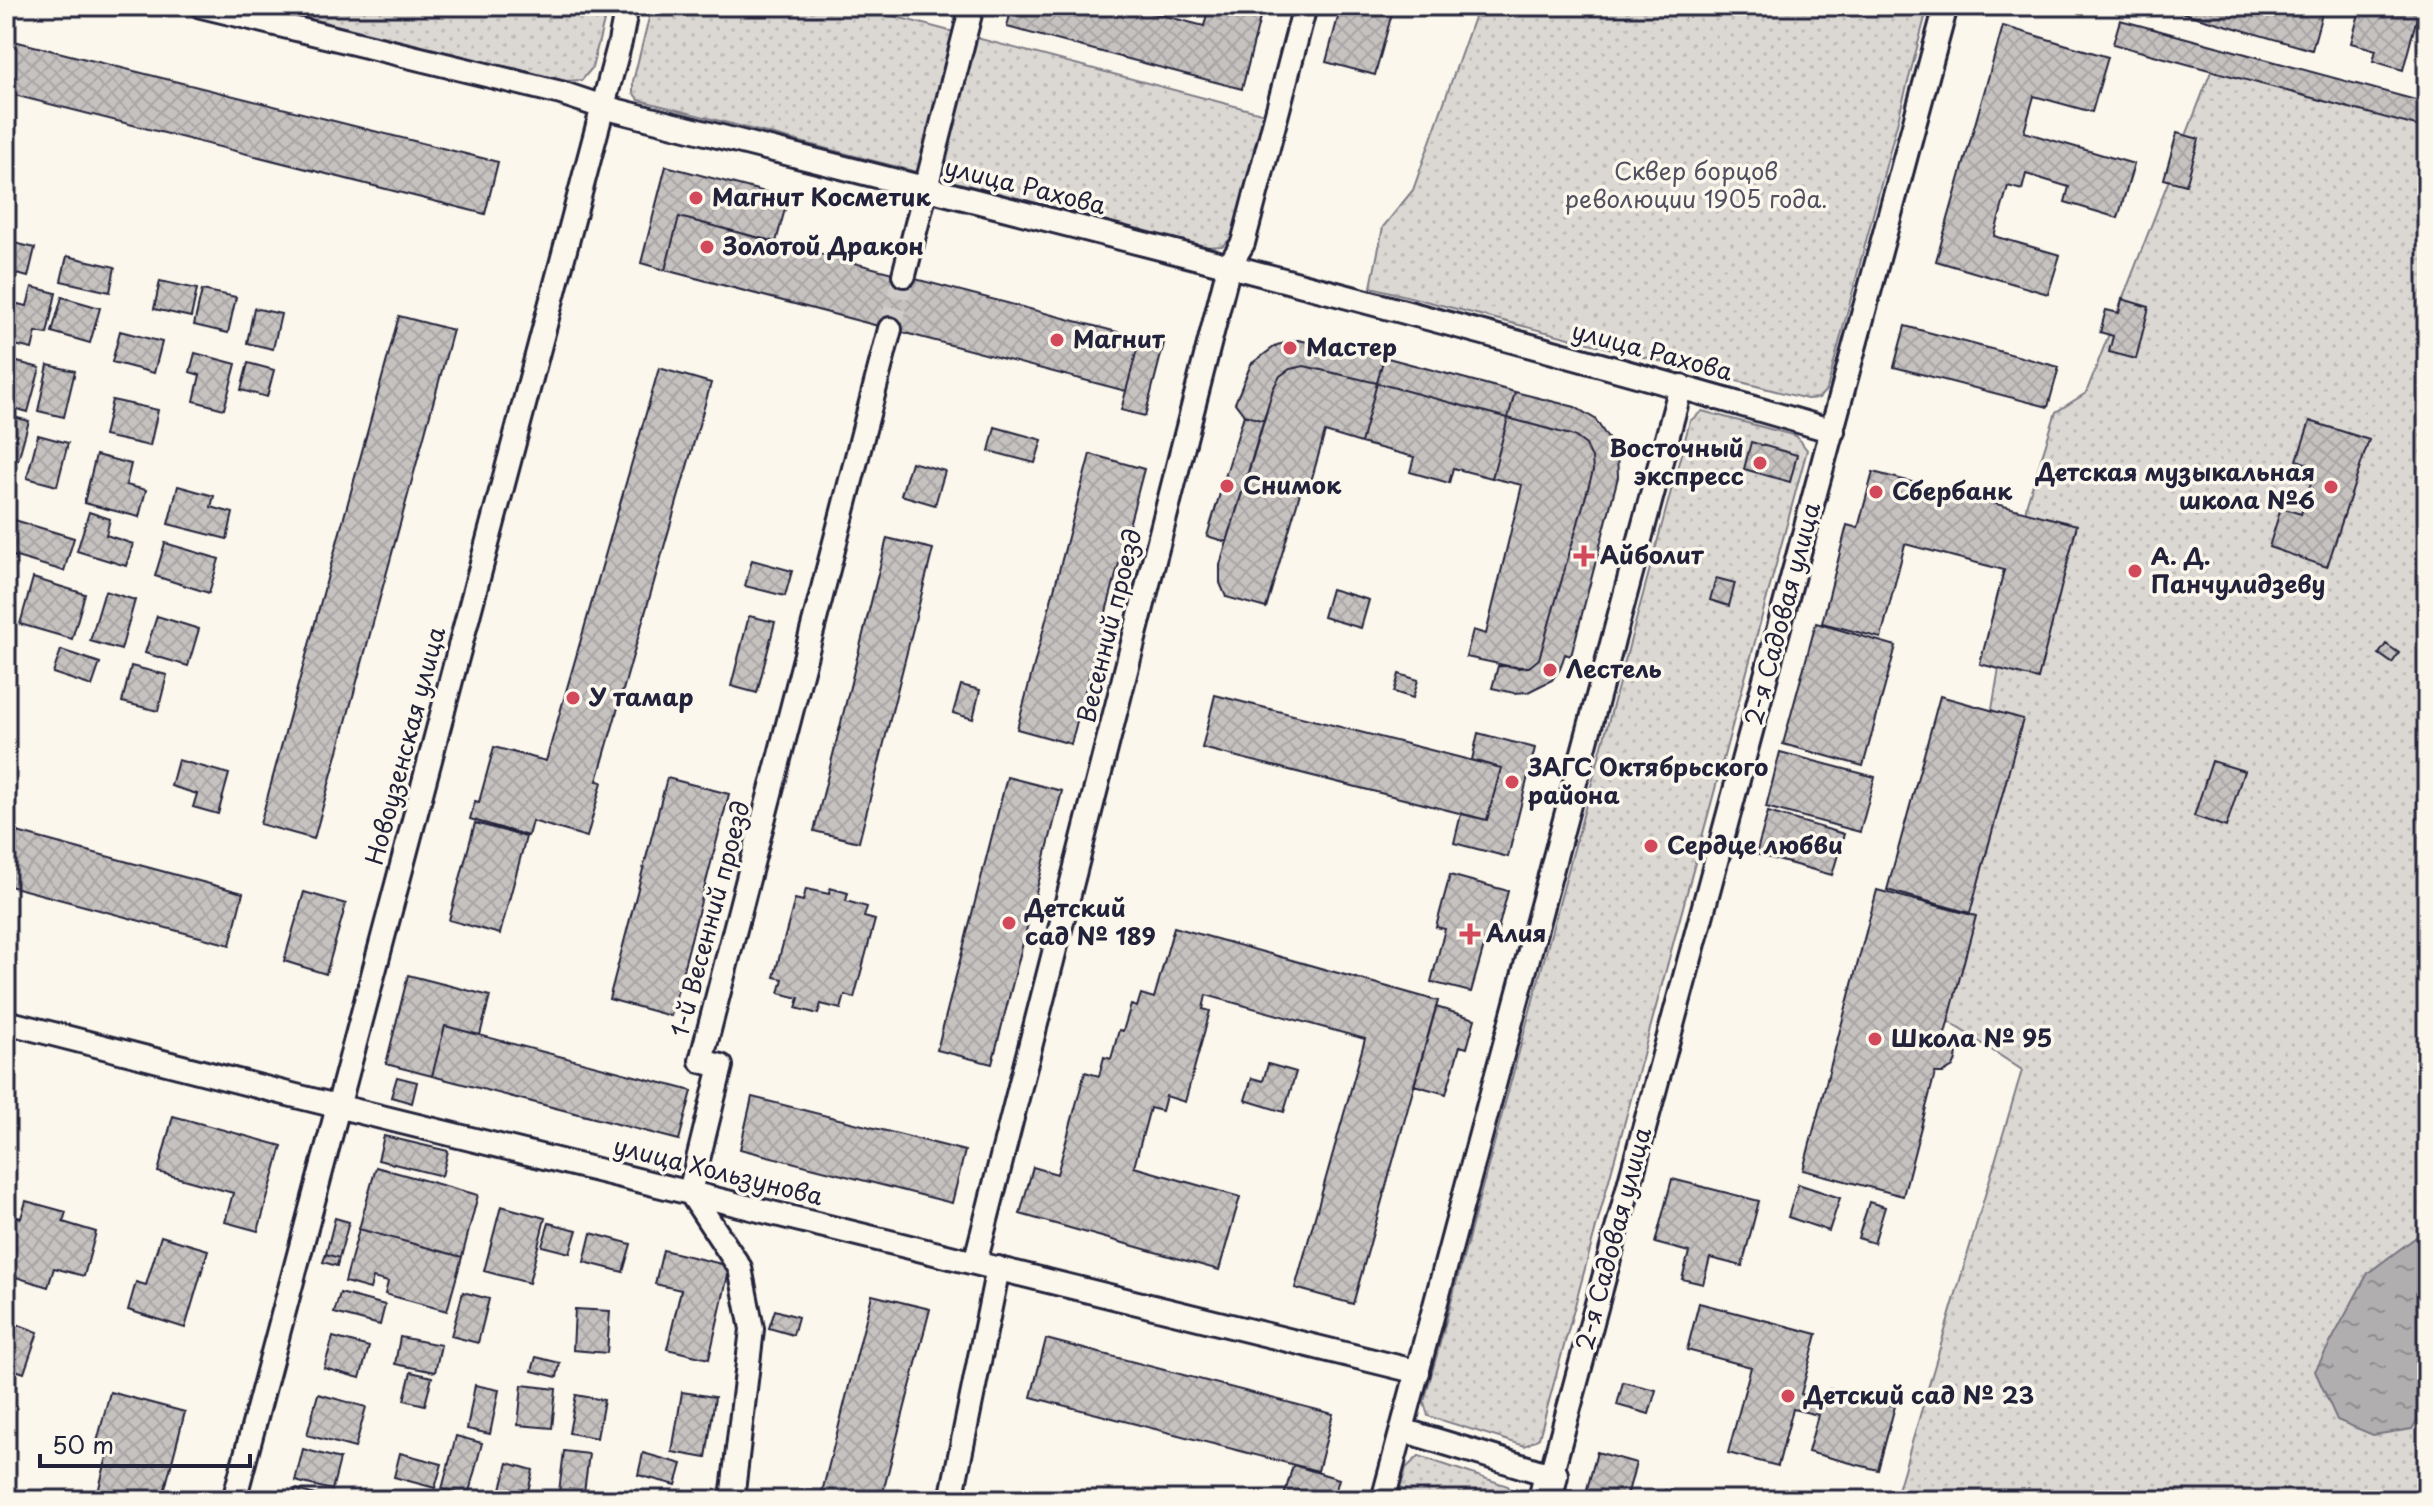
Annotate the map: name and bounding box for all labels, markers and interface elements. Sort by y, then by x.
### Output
street label: улица Рахова [941,148,1110,222]
park label: Сквер борцов революции 1905 года. [1564,152,1828,216]
place label: Магнит Косметик [712,178,931,214]
marker: Магнит Косметик [687,189,705,207]
place label: Золотой Дракон [722,227,924,263]
marker: Золотой Дракон [698,238,716,256]
street label: улица Рахова [1568,311,1737,389]
place label: Магнит [1073,320,1166,356]
place label: Мастер [1306,328,1397,364]
marker: Магнит [1048,331,1066,349]
marker: Мастер [1281,339,1299,357]
place label: Восточный экспресс [1609,429,1744,493]
place label: Детская музыкальная школа №6 [2035,453,2315,517]
marker: Восточный экспресс [1751,454,1769,472]
place label: Снимок [1243,466,1342,502]
place label: Сбербанк [1892,472,2013,508]
marker: Снимок [1218,477,1236,495]
marker: Детская музыкальная школа №6 [2322,478,2340,496]
marker: Сбербанк [1867,483,1885,501]
street label: 2-я Садовая улица [1734,498,1828,729]
street label: Весенний проезд [1067,525,1150,726]
place label: Айболит [1600,536,1705,572]
place label: А. Д. Панчулидзеву [2151,537,2325,601]
marker: Айболит [1575,547,1593,565]
marker: А. Д. Панчулидзеву [2126,562,2144,580]
street label: Новоузенская улица [355,622,453,869]
place label: Лестель [1566,650,1662,686]
marker: Лестель [1541,661,1559,679]
place label: У тамар [588,678,694,714]
marker: У тамар [564,689,582,707]
place label: ЗАГС Октябрьского района [1527,748,1768,812]
marker: ЗАГС Октябрьского района [1503,773,1521,791]
street label: 1-й Весенний проезд [660,797,758,1040]
place label: Сердце любви [1667,826,1843,862]
marker: Сердце любви [1642,837,1660,855]
place label: Детский сад № 189 [1024,889,1156,953]
marker: Детский сад № 189 [1000,914,1018,932]
place label: Алия [1485,914,1546,950]
marker: Алия [1461,925,1479,943]
place label: Школа № 95 [1891,1019,2052,1055]
marker: Школа № 95 [1866,1030,1884,1048]
street label: 2-я Садовая улица [1565,1123,1659,1354]
street label: улица Хользунова [610,1127,827,1213]
place label: Детский сад № 23 [1803,1376,2034,1412]
marker: Детский сад № 23 [1779,1387,1797,1405]
scale bar [40,1418,250,1468]
text: 50 m [52,1426,114,1462]

